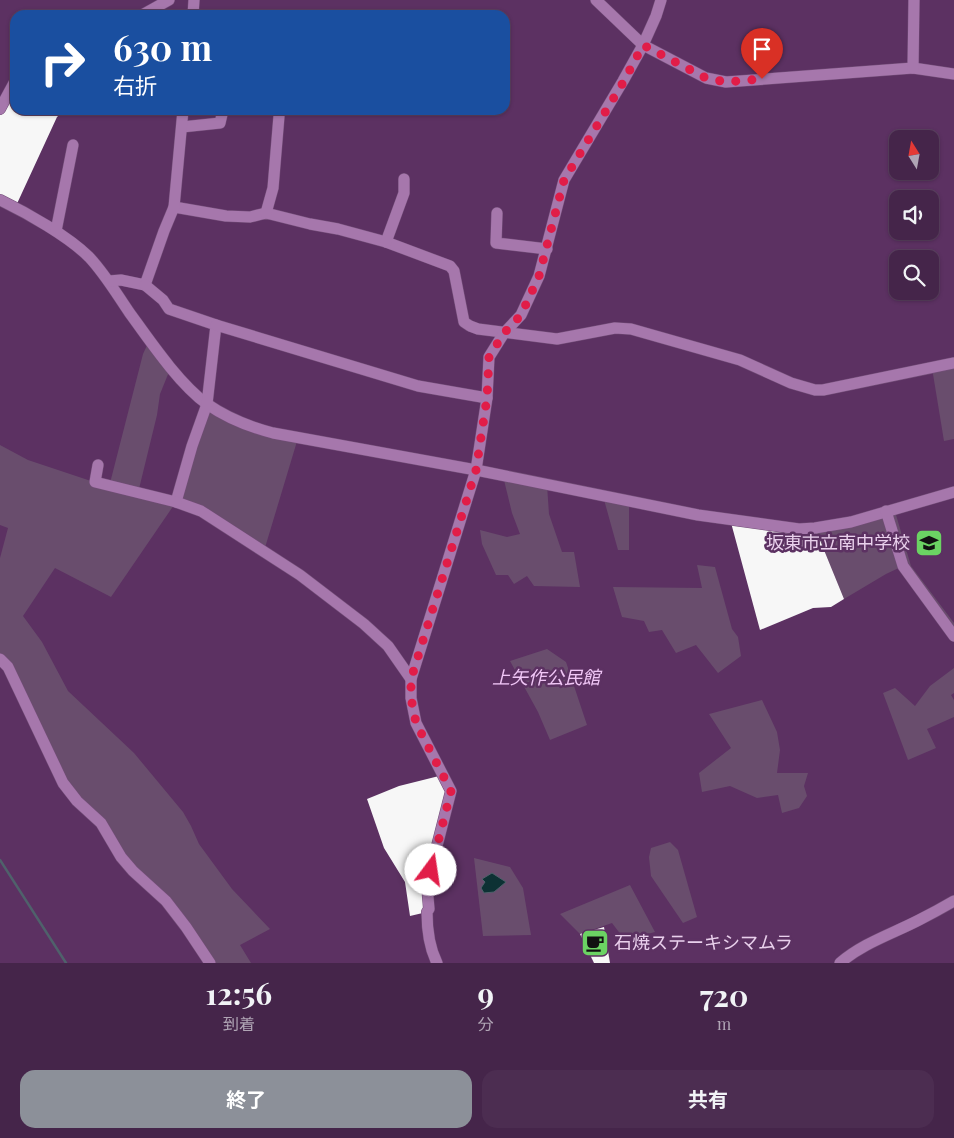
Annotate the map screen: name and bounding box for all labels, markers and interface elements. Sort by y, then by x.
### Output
text: 630 m [113,23,212,70]
pin [741,28,783,79]
icon: right [30,30,95,95]
icon: arrive [748,35,776,63]
text: 右折 [113,70,157,100]
north arrow [889,130,939,180]
map controls [889,130,939,300]
button: sound [889,190,939,240]
button: search [889,250,939,300]
school or university icon: 坂東市立南中学校 [914,528,944,558]
place label: 坂東市立南中学校 [766,530,910,554]
park label: 上矢作公民館 [492,665,603,689]
position arrow [404,843,456,895]
cafe icon: 石焼ステーキシマムラ [580,928,610,958]
place label: 石焼ステーキシマムラ [614,930,793,954]
text: 12:56 [206,973,272,1013]
text: 9 [478,973,494,1013]
text: 720 [700,975,748,1015]
text: 到着 [223,1013,255,1034]
text: 分 [478,1013,494,1034]
text: m [717,1013,731,1034]
button: 終了 [20,1070,472,1128]
button: 共有 [482,1070,934,1128]

